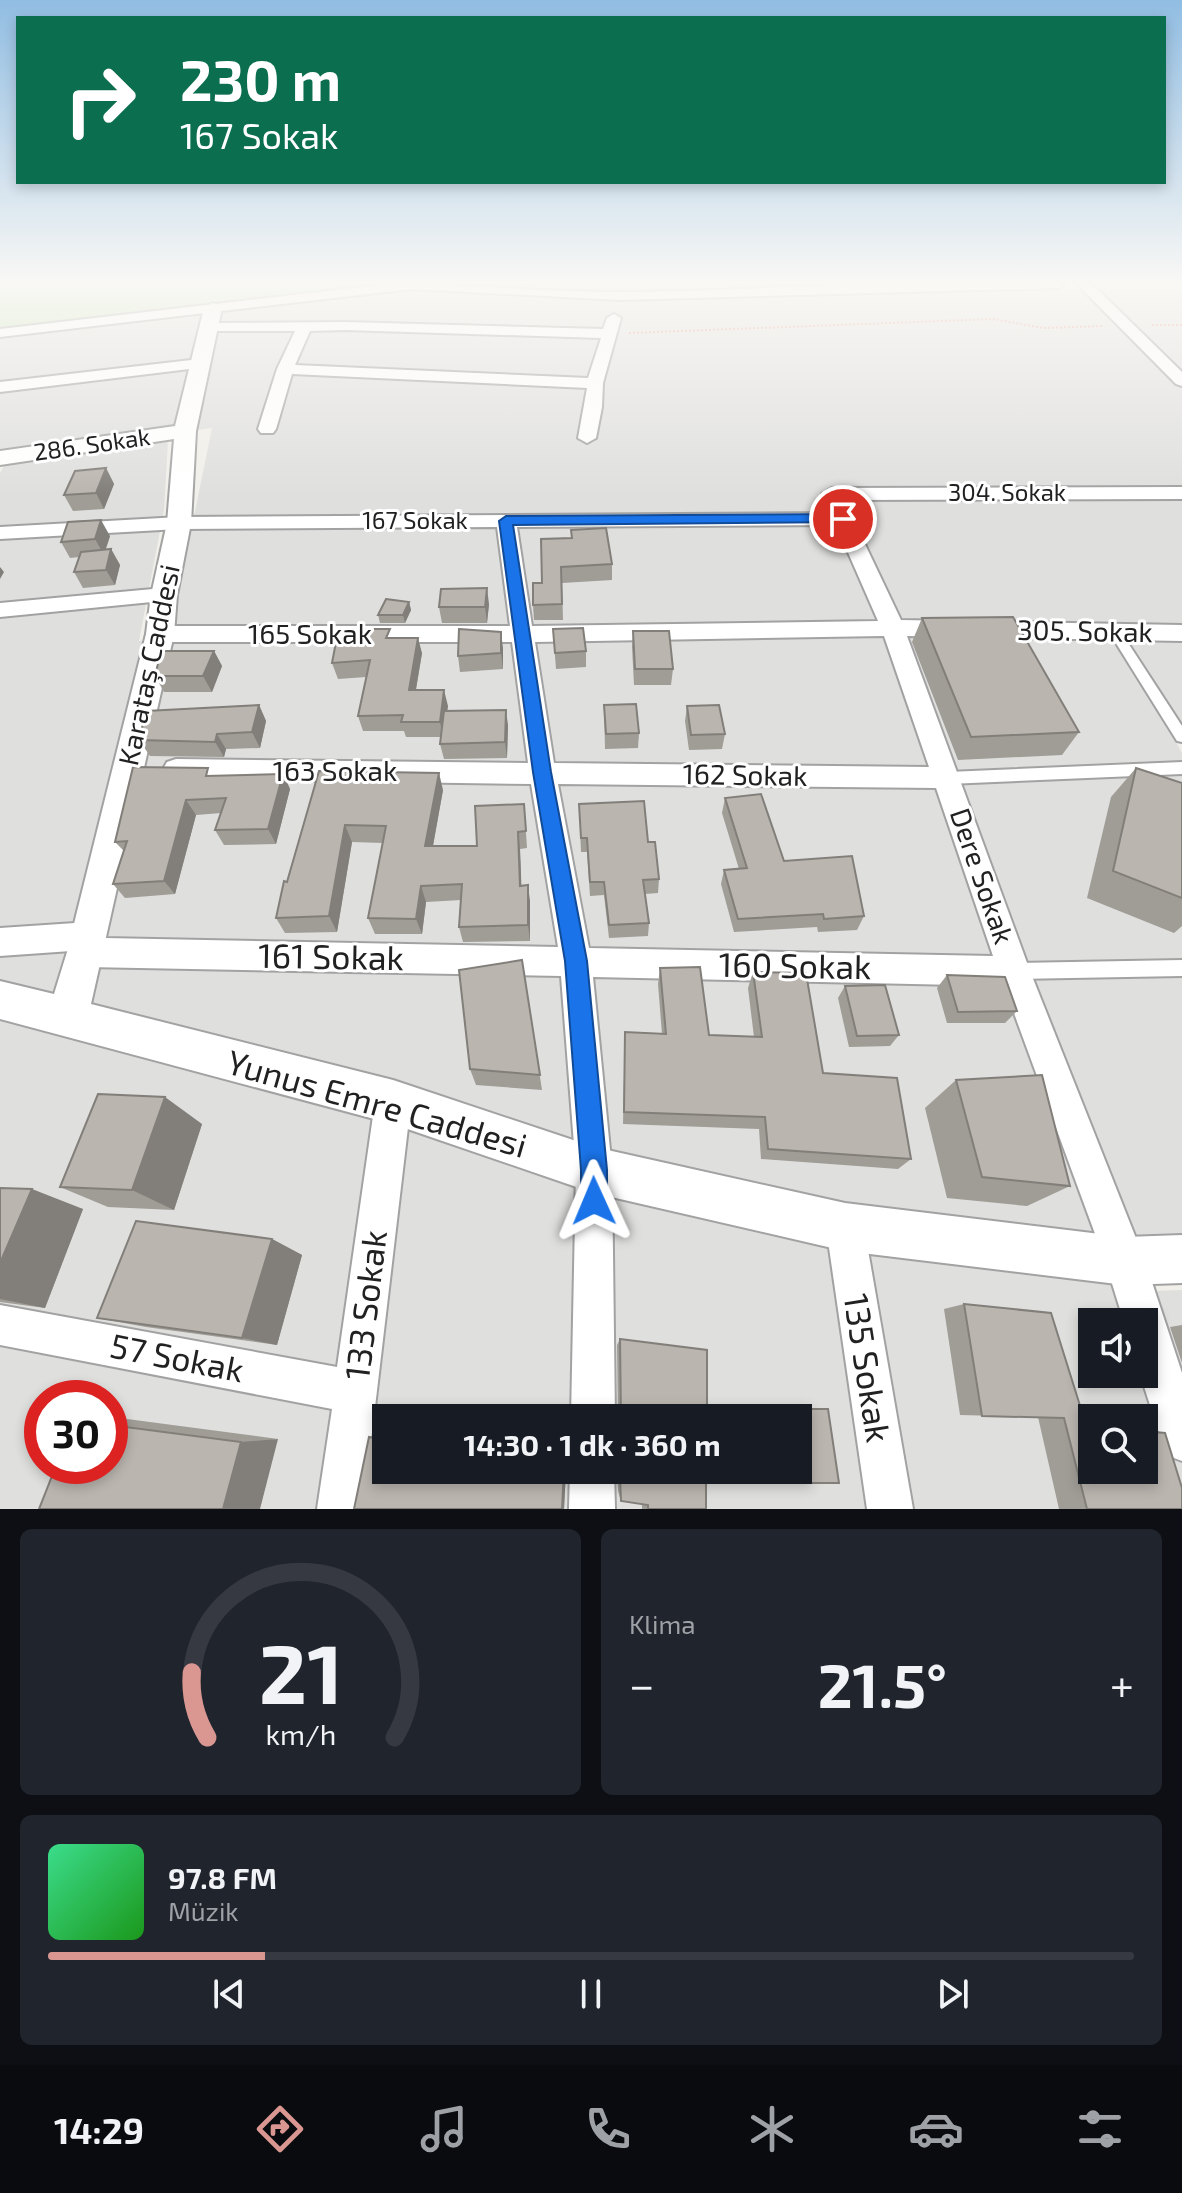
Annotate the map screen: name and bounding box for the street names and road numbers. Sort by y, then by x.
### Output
street label: 286. Sokak [32,421,152,466]
street label: 304. Sokak [948,477,1066,506]
street label: 167 Sokak [362,505,468,534]
street label: Karataş Caddesi [110,561,187,769]
street label: 305. Sokak [1017,612,1153,648]
street label: 165 Sokak [248,616,372,650]
street label: 163 Sokak [273,753,397,787]
street label: 162 Sokak [682,756,808,792]
street label: Dere Sokak [944,803,1022,948]
street label: 161 Sokak [258,934,404,977]
street label: 160 Sokak [718,943,872,986]
street label: Yunus Emre Caddesi [223,1040,532,1165]
street label: 133 Sokak [335,1228,394,1382]
street label: 135 Sokak [837,1291,900,1445]
street label: 57 Sokak [107,1324,247,1390]

